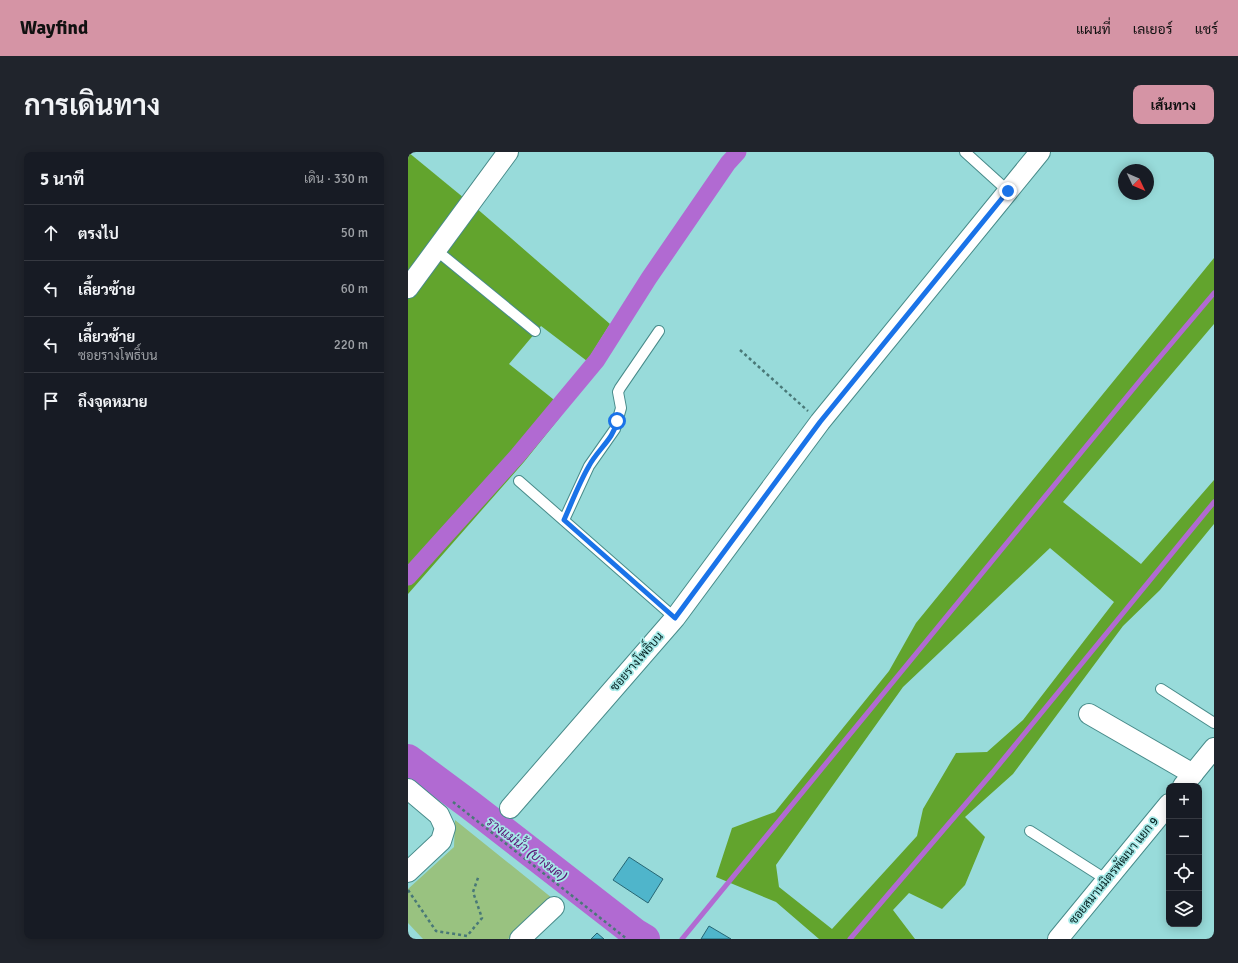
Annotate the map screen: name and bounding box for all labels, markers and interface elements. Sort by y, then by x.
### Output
text: Wayfind [20,16,88,40]
text: แผนที่ [1076,21,1111,38]
text: เลเยอร์ [1133,21,1173,38]
text: แชร์ [1195,21,1218,38]
button: เส้นทาง [1133,85,1214,124]
text: การเดินทาง [24,89,160,123]
north arrow [1118,164,1154,200]
text: 5 นาที [40,169,84,190]
text: เดิน · 330 m [304,171,368,187]
route end [999,182,1017,200]
icon: ahead [40,222,62,244]
text: ตรงไป [78,225,119,243]
text: 50 m [341,225,368,241]
icon: left [40,278,62,300]
text: เลี้ยวซ้าย [78,281,135,299]
text: 60 m [341,281,368,297]
text: เลี้ยวซ้าย [78,328,135,346]
icon: left [40,334,62,356]
text: 220 m [334,337,368,353]
text: ซอยรางโพธิ์บน [78,348,158,364]
icon: arrive [40,390,62,412]
text: ถึงจุดหมาย [78,393,148,411]
route start [608,412,626,430]
street label: ซอยรางโพธิ์บน [604,626,667,695]
map controls [1166,783,1202,927]
button: + [1166,783,1202,819]
water label: รางแม่น้ำ (บางมด) [483,810,573,885]
street label: ซอยสมานมิตรพัฒนา แยก 9 [1066,814,1162,928]
button: − [1166,819,1202,855]
button: locate [1166,855,1202,891]
button: layers [1166,891,1202,927]

